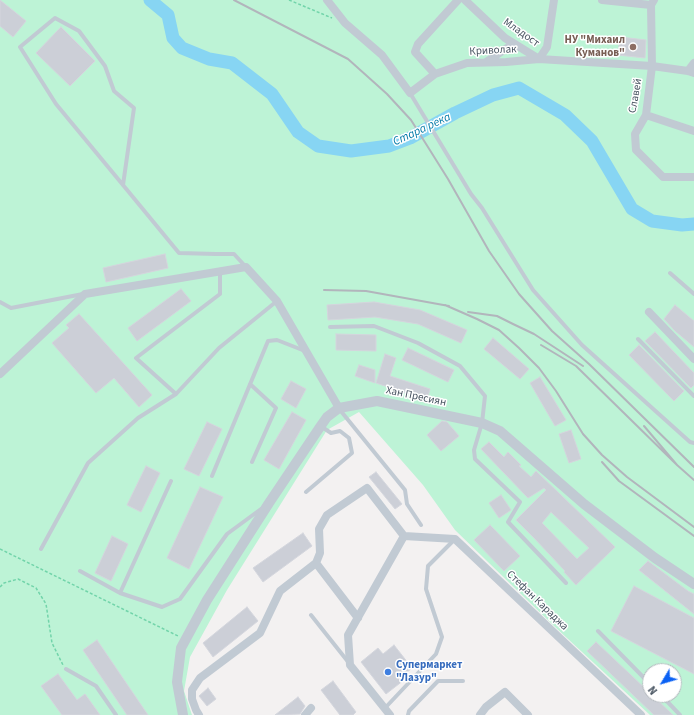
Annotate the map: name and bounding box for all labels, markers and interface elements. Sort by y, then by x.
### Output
street label: Младост [500,16,542,50]
place label: НУ "Михаил Куманов" [565,34,625,60]
marker: НУ "Михаил Куманов" [628,42,638,52]
street label: Криволак [469,43,517,59]
street label: Славей [626,78,646,114]
water label: Стара река [391,110,453,150]
street label: Хан Пресиян [385,384,447,410]
street label: Стефан Караджа [503,568,571,634]
place label: Супермаркет "Лазур" [396,659,462,685]
north arrow [642,663,682,703]
marker: Супермаркет "Лазур" [383,667,393,677]
text: N [645,683,661,698]

